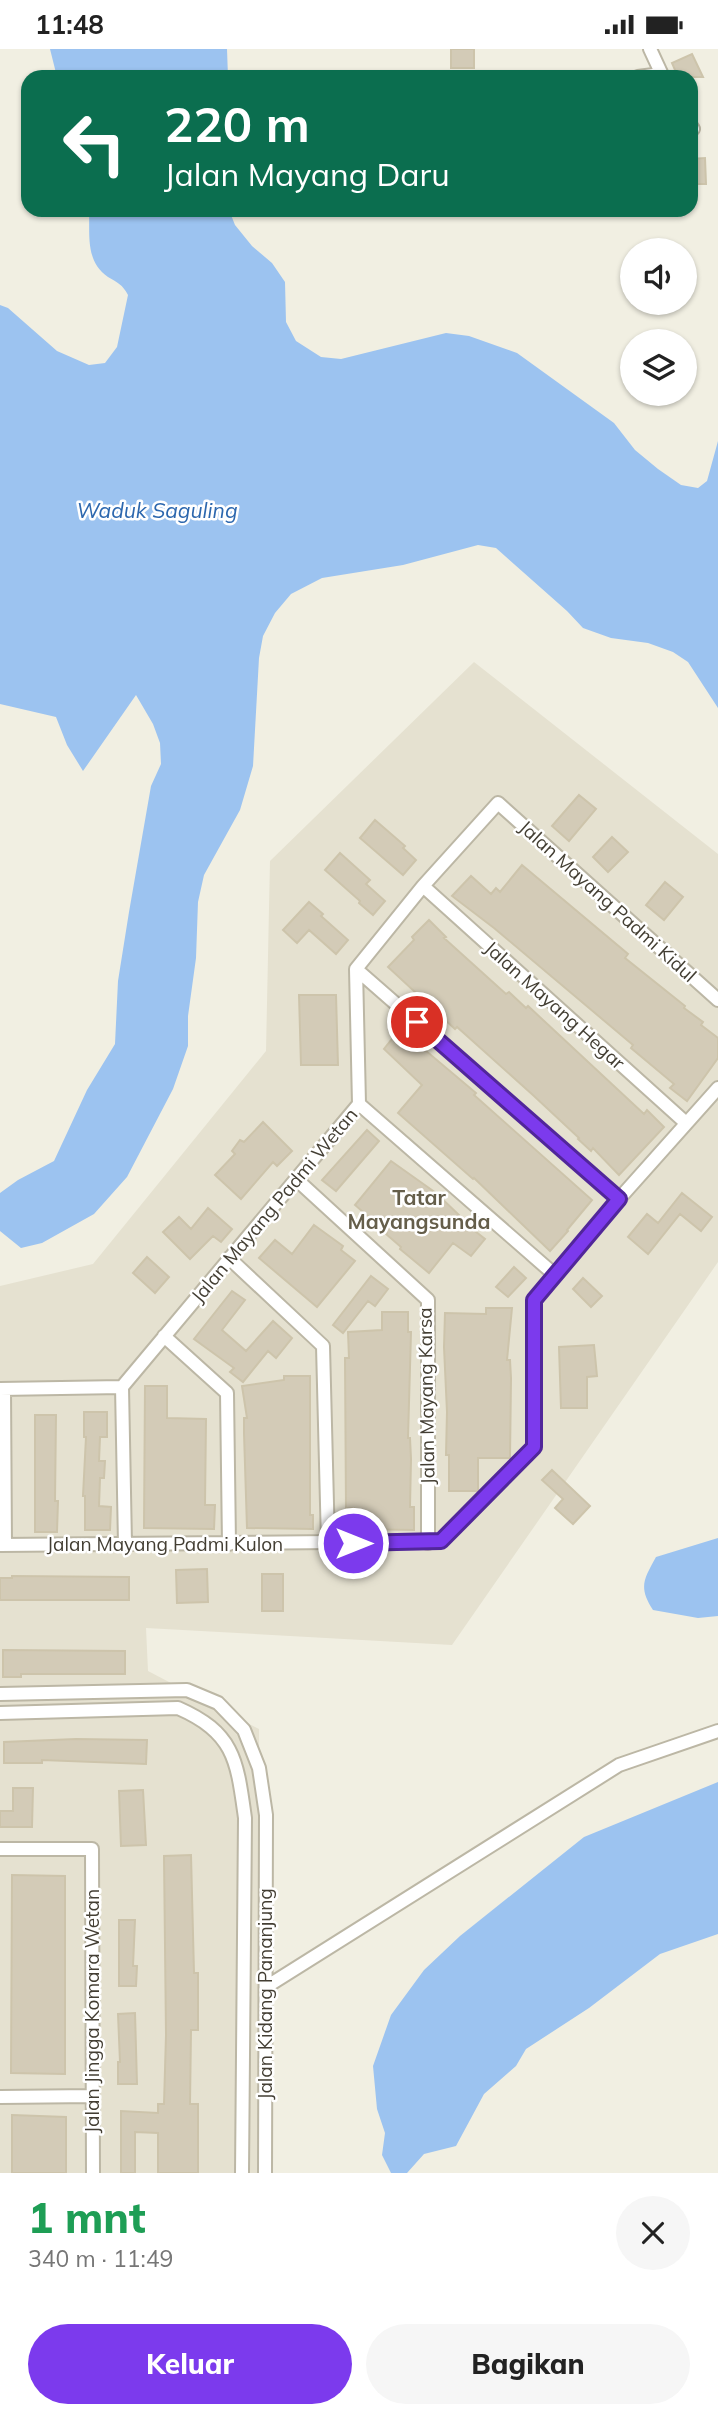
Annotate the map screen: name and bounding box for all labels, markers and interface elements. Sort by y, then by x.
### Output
text: 11:48 [35,8,104,41]
text: 220 m [164,93,310,154]
icon: left [49,98,140,189]
text: Jalan Mayang Daru [164,154,450,194]
map controls [620,238,697,406]
button: sound [620,238,697,315]
button: layers [620,329,697,406]
water label: Waduk Saguling [76,497,238,523]
street label: Jalan Mayang Padmi Kidul [514,815,702,987]
street label: Jalan Mayang Hegar [480,936,630,1074]
pin [387,992,447,1052]
icon: arrive [398,1003,436,1041]
street label: Jalan Mayang Padmi Wetan [186,1103,362,1307]
district label: Tatar Mayangsunda [348,1184,490,1234]
street label: Jalan Mayang Karsa [412,1307,440,1485]
position arrow [316,1506,390,1580]
street label: Jalan Mayang Padmi Kulon [47,1532,283,1556]
street label: Jalan Kidang Pananjung [253,1888,277,2100]
street label: Jalan Jingga Komara Wetan [80,1889,104,2133]
text: 1 mnt [28,2191,146,2244]
button: close [616,2196,690,2270]
text: 340 m · 11:49 [28,2244,173,2273]
button: Keluar [28,2324,352,2404]
button: Bagikan [366,2324,690,2404]

